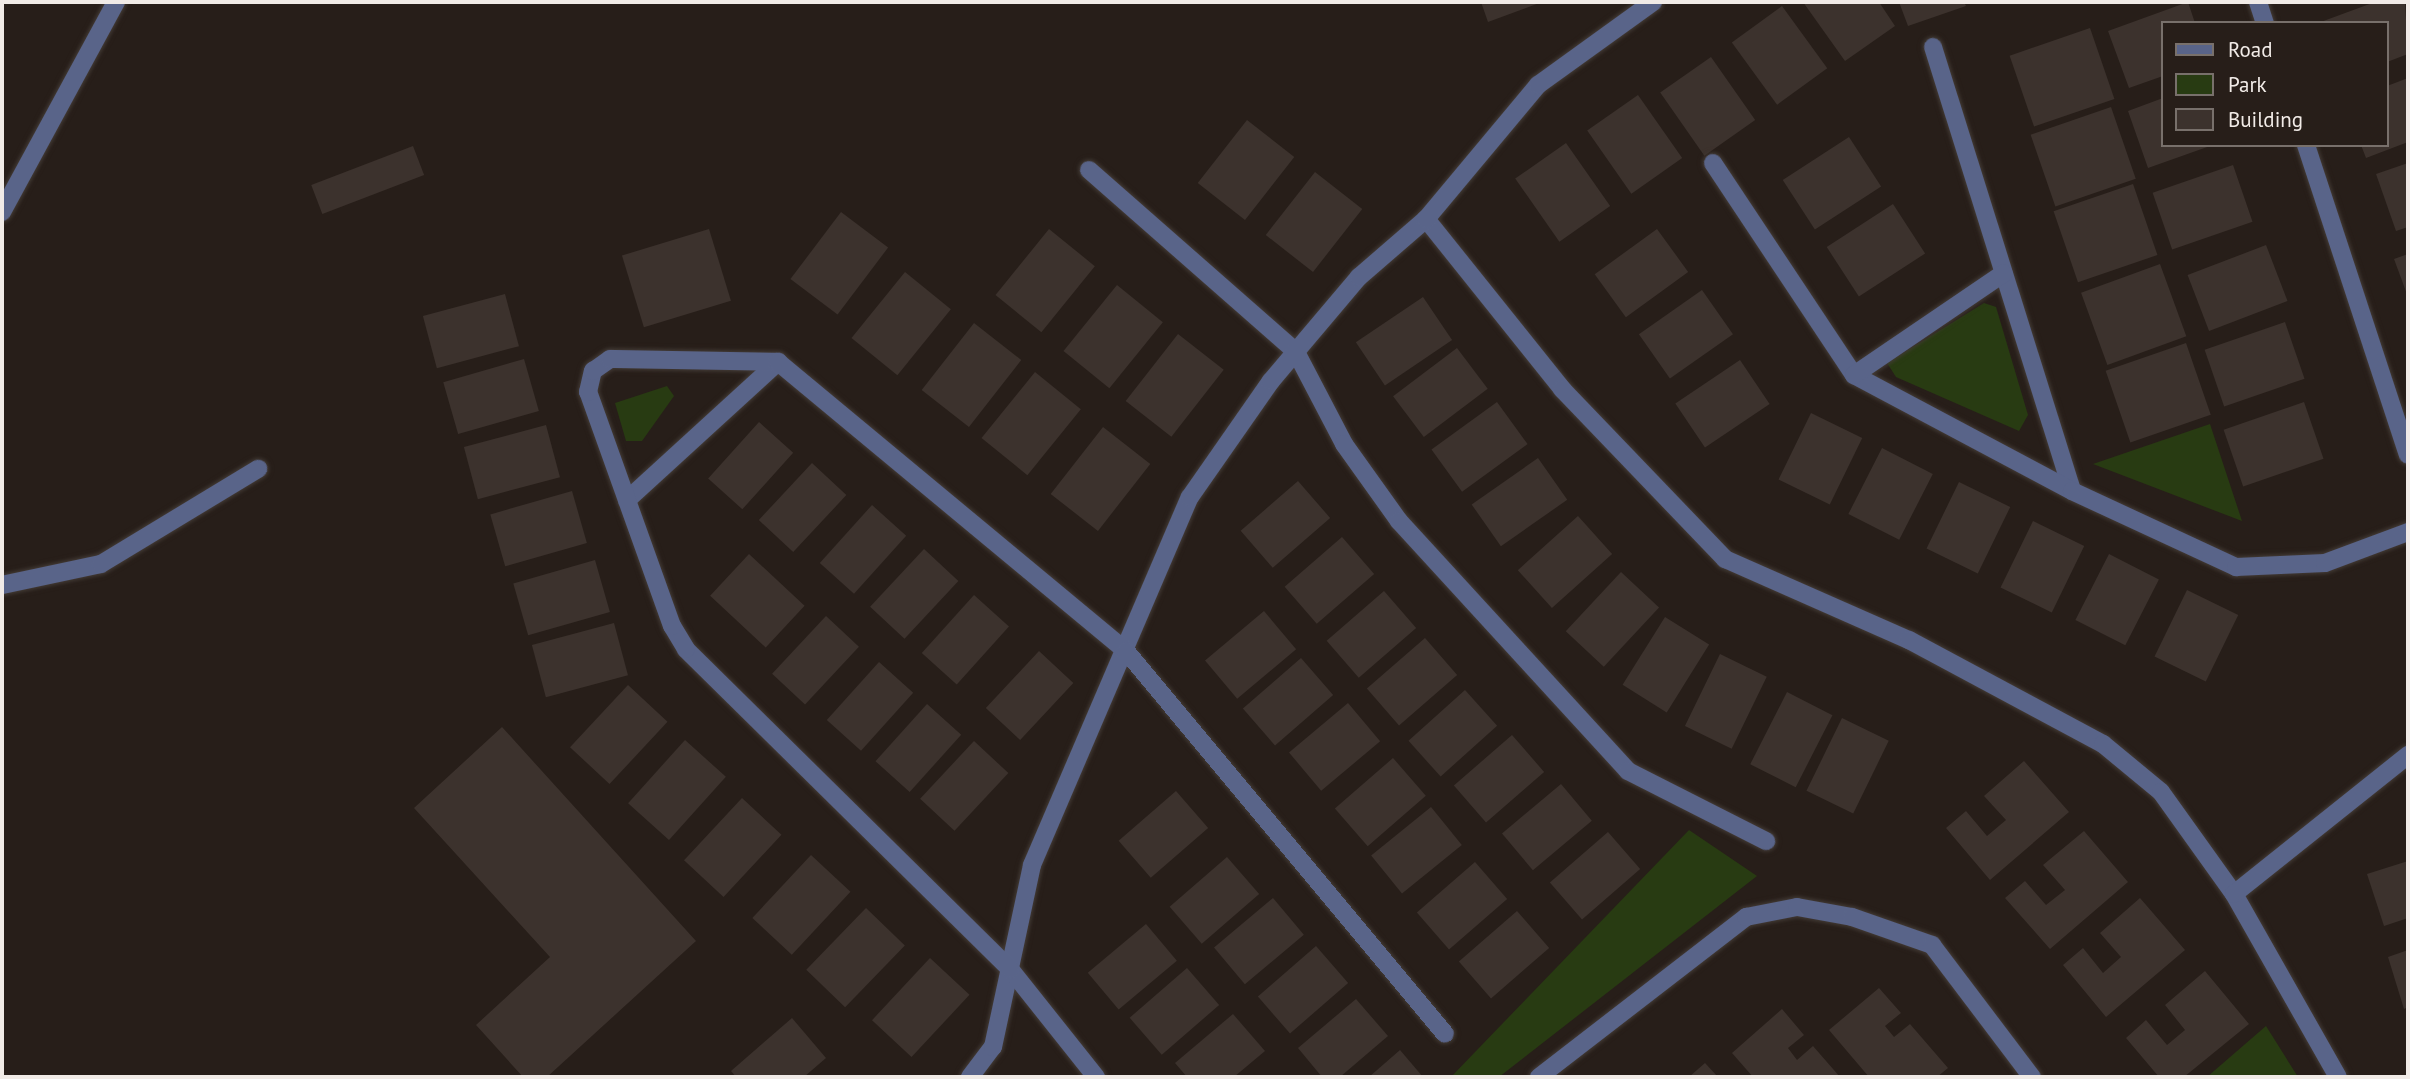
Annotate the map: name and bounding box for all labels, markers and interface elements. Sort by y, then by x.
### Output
legend [2162,21,2389,147]
text: Road [2228,36,2272,63]
text: Park [2228,71,2267,98]
text: Building [2228,106,2303,133]

